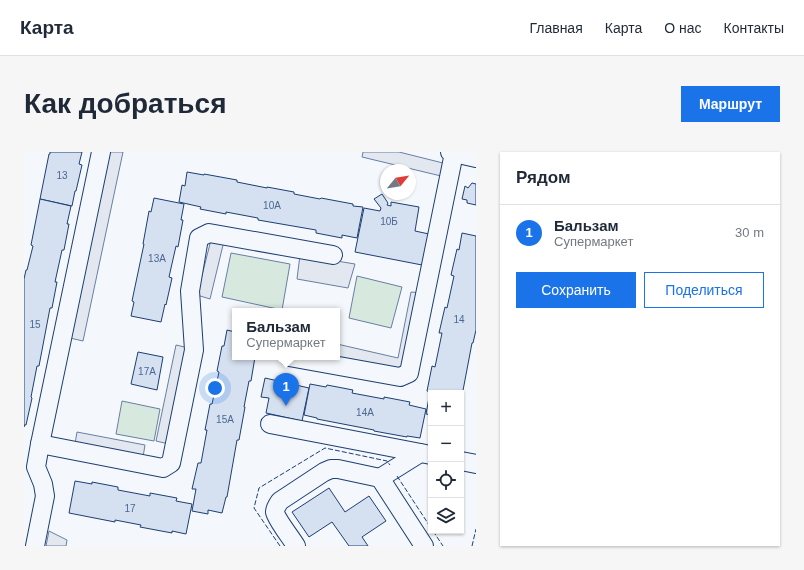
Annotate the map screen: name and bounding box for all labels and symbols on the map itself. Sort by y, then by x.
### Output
north arrow [380,164,416,200]
house number: 13 [56,170,68,181]
house number: 10А [263,200,281,211]
house number: 10Б [380,216,398,227]
house number: 13А [148,253,166,264]
house number: 14 [453,314,465,325]
house number: 15 [29,319,41,330]
house number: 17А [138,366,156,377]
pin: 1 [273,373,299,406]
your location [205,378,225,398]
house number: 14А [356,407,374,418]
house number: 15А [216,414,234,425]
house number: 17 [124,503,136,514]

